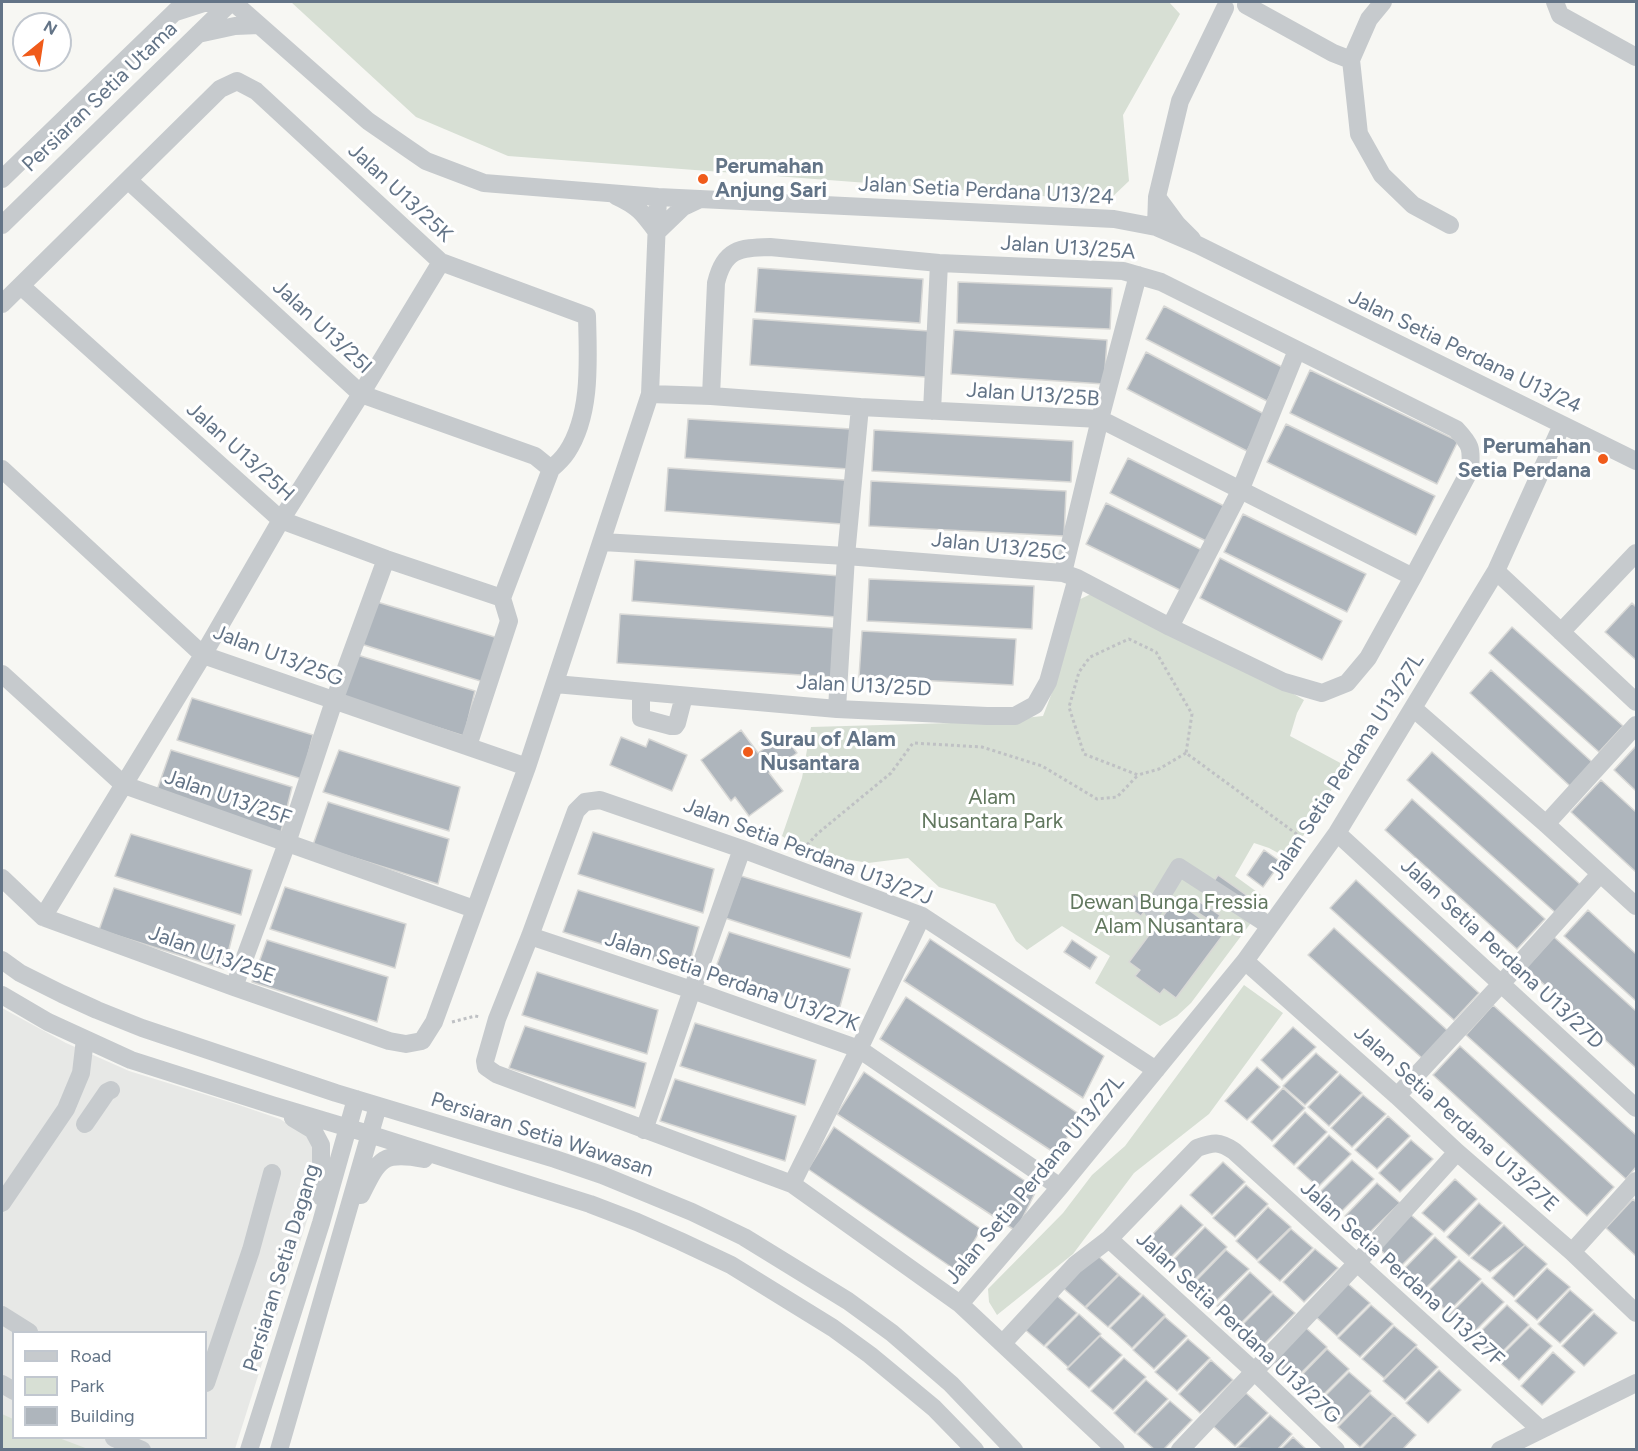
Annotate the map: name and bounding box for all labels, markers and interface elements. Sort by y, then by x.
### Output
north arrow [12,12,72,72]
street label: Persiaran Setia Utama [17,16,183,178]
text: N [40,16,60,39]
street label: Jalan U13/25K [343,138,457,248]
place label: Perumahan Anjung Sari [715,154,827,204]
marker: Perumahan Anjung Sari [696,172,710,186]
street label: Jalan Setia Perdana U13/24 [858,172,1114,210]
street label: Jalan U13/25A [1000,231,1136,265]
street label: Jalan U13/25I [267,275,377,379]
street label: Jalan Setia Perdana U13/24 [1344,285,1586,419]
street label: Jalan U13/25B [966,378,1100,412]
street label: Jalan U13/25H [181,397,299,507]
place label: Perumahan Setia Perdana [1458,434,1591,484]
marker: Perumahan Setia Perdana [1596,452,1610,466]
street label: Jalan U13/25C [930,527,1068,567]
street label: Jalan U13/25G [210,620,346,692]
street label: Jalan Setia Perdana U13/27L [1264,649,1430,885]
street label: Jalan U13/25D [796,670,932,702]
place label: Surau of Alam Nusantara [760,727,896,777]
marker: Surau of Alam Nusantara [741,745,755,759]
street label: Jalan U13/25F [161,765,295,831]
park label: Alam Nusantara Park [921,785,1063,835]
street label: Jalan Setia Perdana U13/27J [680,793,936,911]
street label: Jalan Setia Perdana U13/27D [1395,853,1609,1055]
park label: Dewan Bunga Fressia Alam Nusantara [1070,890,1268,940]
street label: Jalan U13/25E [145,920,279,990]
street label: Jalan Setia Perdana U13/27K [602,927,862,1037]
street label: Jalan Setia Perdana U13/27E [1349,1020,1563,1218]
street label: Jalan Setia Perdana U13/27L [940,1070,1130,1290]
street label: Persiaran Setia Wawasan [427,1087,657,1183]
street label: Persiaran Setia Dagang [238,1161,326,1375]
street label: Jalan Setia Perdana U13/27F [1295,1176,1509,1372]
street label: Jalan Setia Perdana U13/27G [1131,1227,1345,1429]
legend [12,1331,207,1439]
text: Road [70,1345,111,1367]
text: Park [70,1375,104,1397]
text: Building [70,1405,135,1427]

